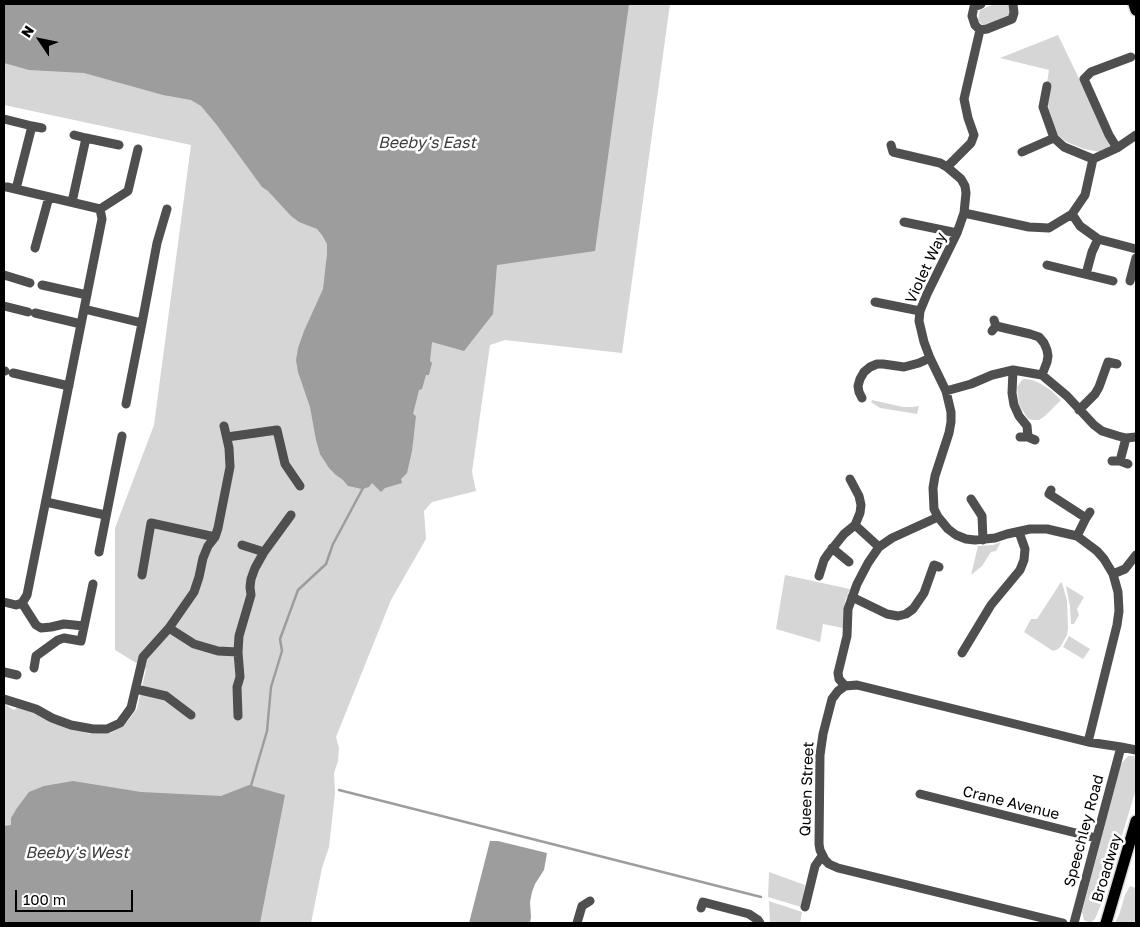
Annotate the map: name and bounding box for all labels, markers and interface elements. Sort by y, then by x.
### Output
north arrow [15,15,65,65]
text: N [17,22,37,41]
water label: Beeby's East [378,133,476,153]
street label: Violet Way [902,230,950,306]
street label: Queen Street [796,741,818,837]
street label: Speechley Road [1060,773,1108,889]
street label: Crane Avenue [961,782,1061,824]
street label: Broadway [1088,831,1126,905]
water label: Beeby's West [25,843,129,863]
scale bar [18,880,135,912]
text: 100 m [23,890,66,908]

